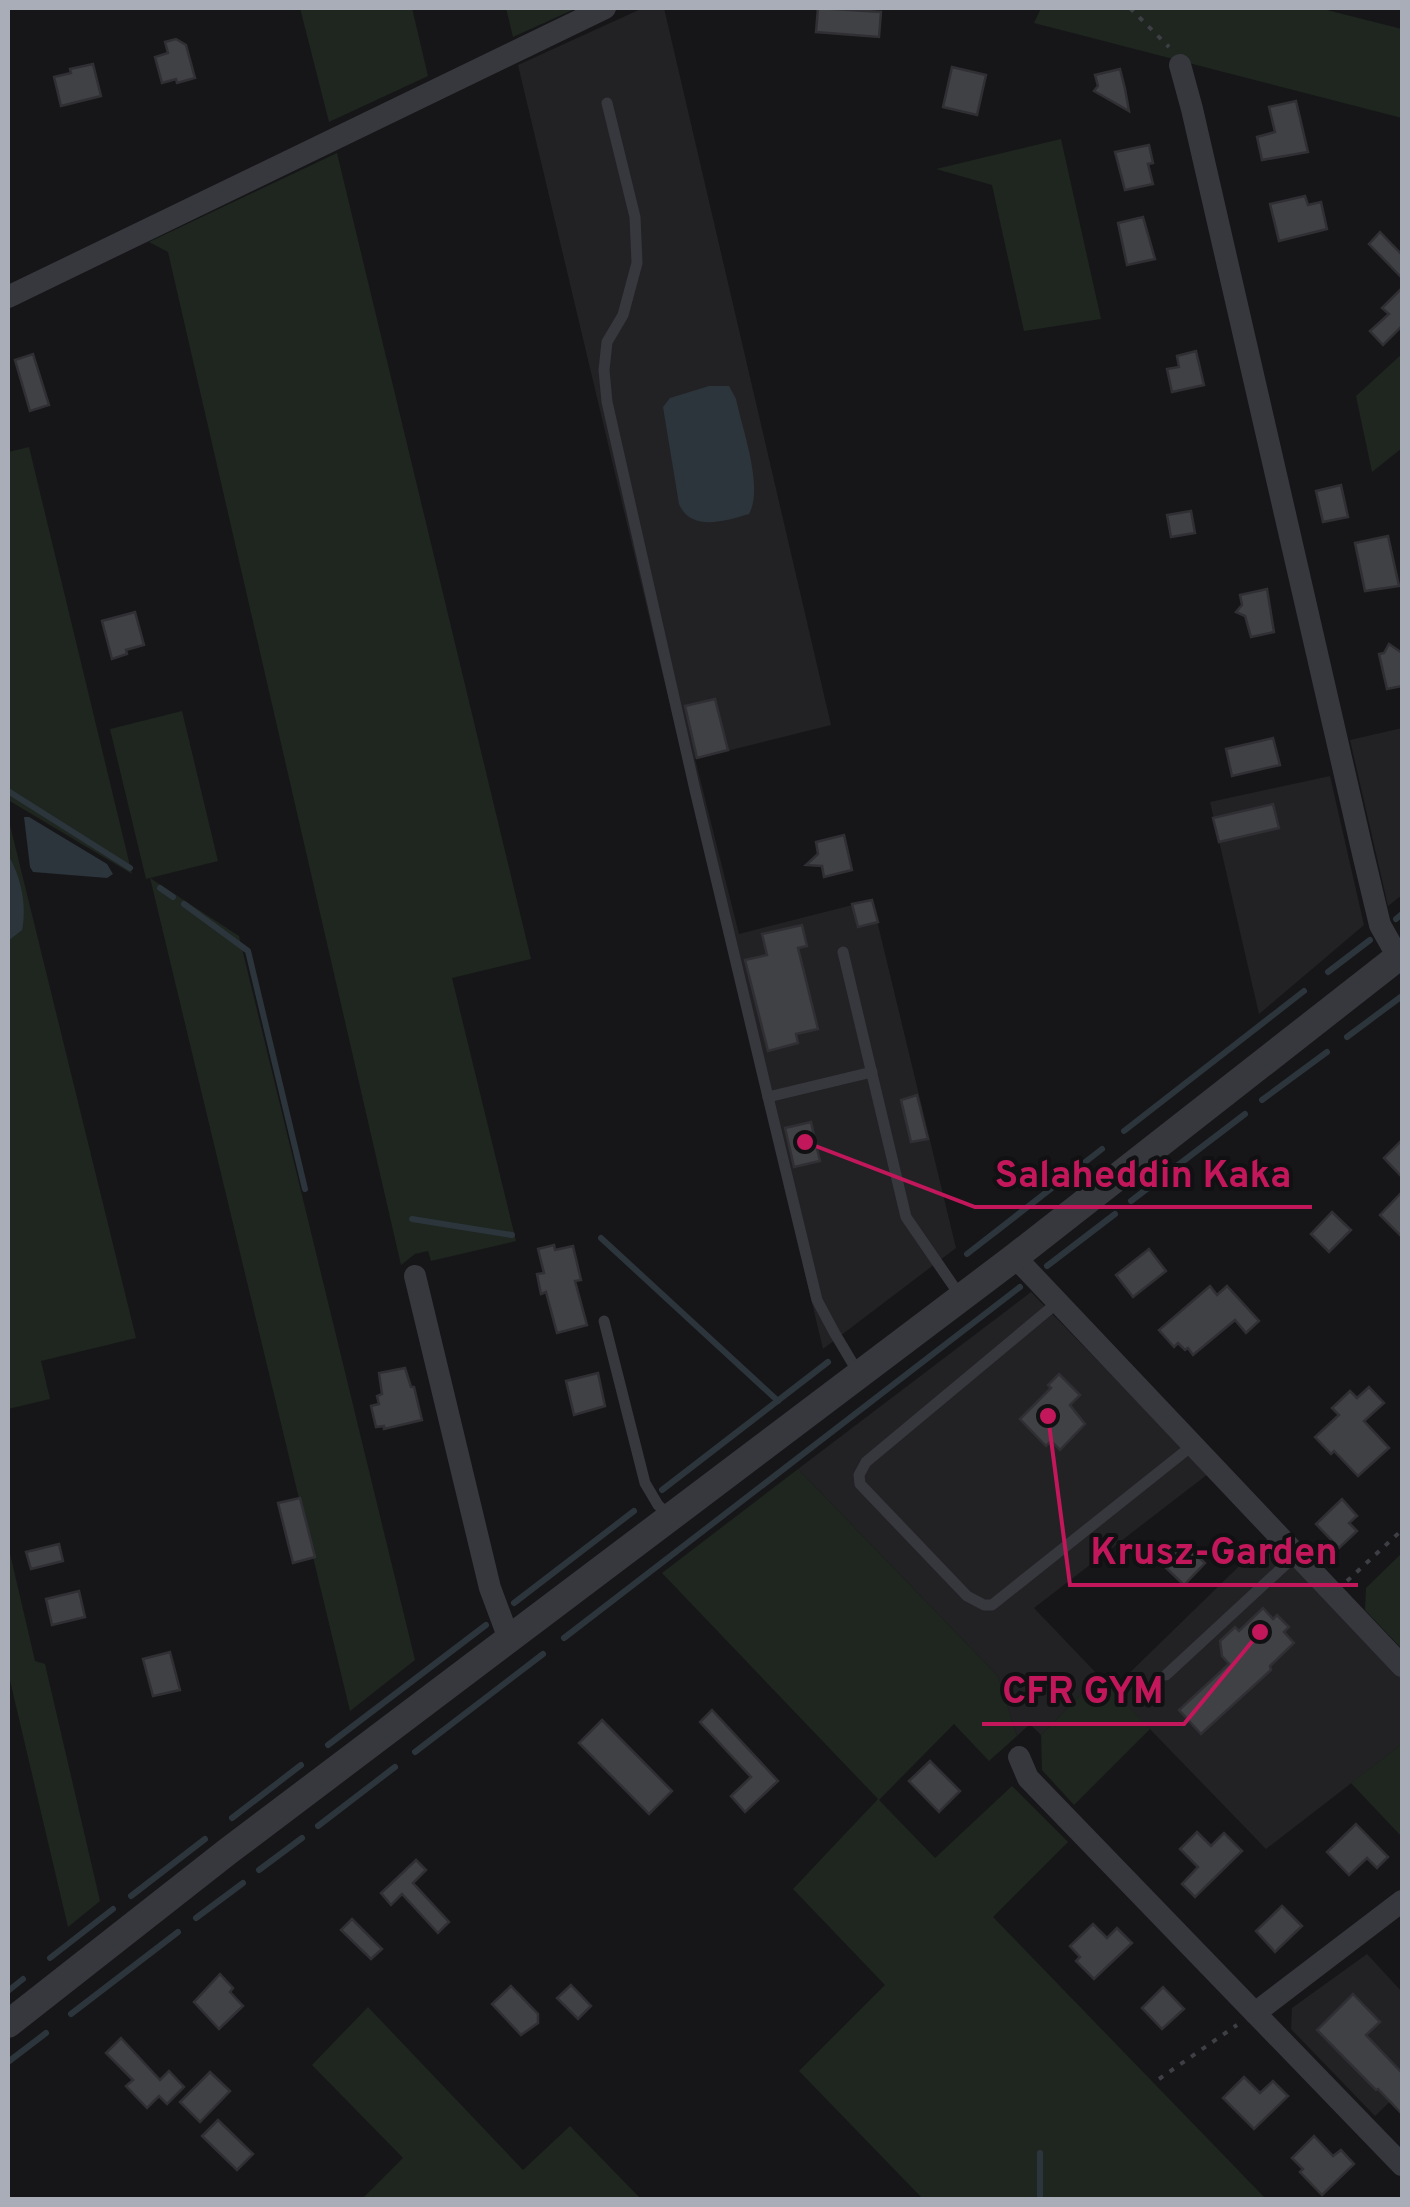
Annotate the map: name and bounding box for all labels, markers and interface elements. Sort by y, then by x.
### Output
callout: Salaheddin Kaka [975,1139,1312,1207]
text: Salaheddin Kaka [995,1153,1291,1202]
callout: Krusz-Garden [1070,1517,1358,1585]
text: Krusz-Garden [1090,1530,1338,1579]
callout: CFR GYM [982,1656,1184,1724]
text: CFR GYM [1002,1669,1164,1718]

